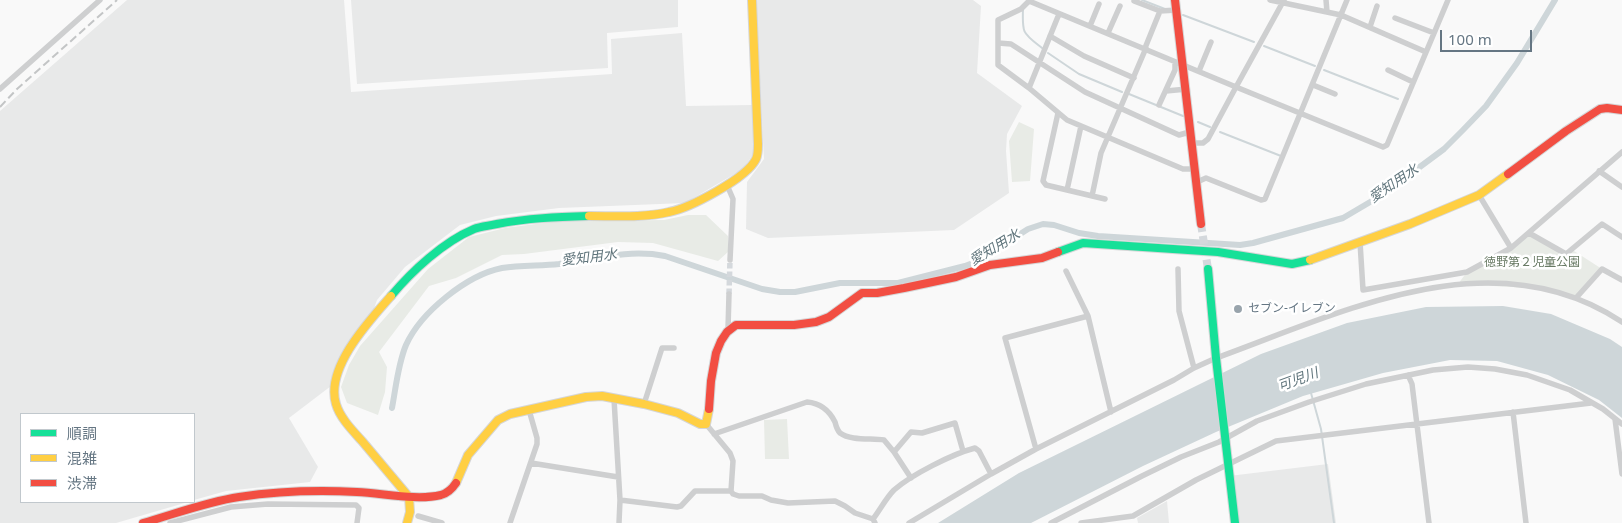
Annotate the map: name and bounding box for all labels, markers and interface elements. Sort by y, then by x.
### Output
scale bar [1442,20,1534,52]
text: 100 m [1448,29,1492,49]
water label: 愛知用水 [1366,161,1422,207]
water label: 愛知用水 [967,226,1023,270]
water label: 愛知用水 [560,246,618,270]
park label: 徳野第２児童公園 [1484,256,1580,270]
place label: セブン-イレブン [1248,302,1336,316]
marker: セブン-イレブン [1232,303,1244,315]
water label: 可児川 [1275,365,1321,395]
legend [20,413,195,503]
text: 順調 [67,423,97,443]
text: 混雑 [67,448,97,468]
text: 渋滞 [67,473,97,493]

